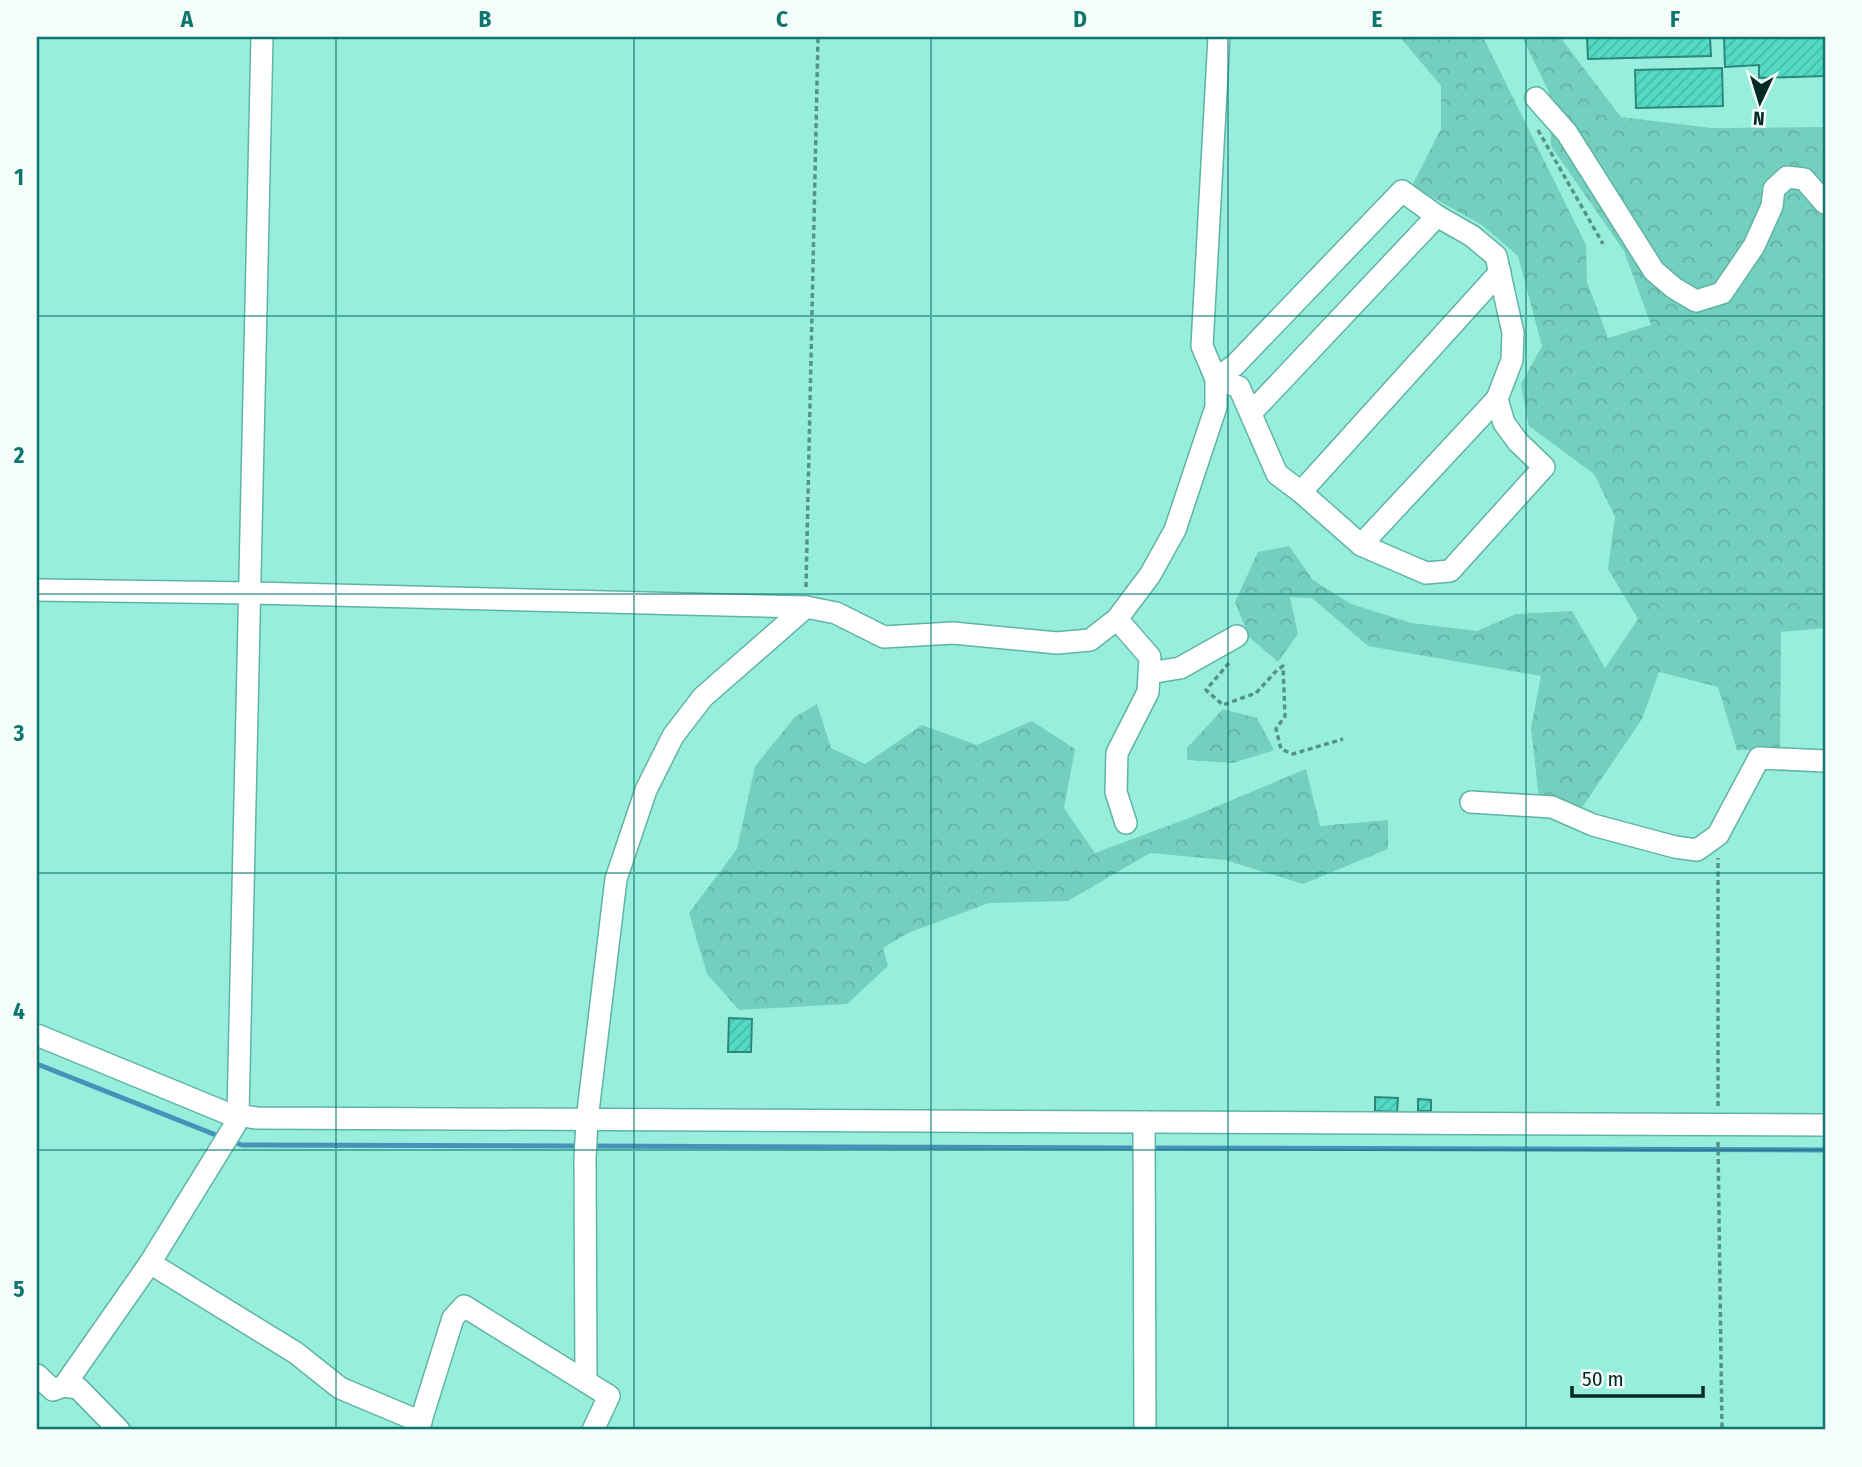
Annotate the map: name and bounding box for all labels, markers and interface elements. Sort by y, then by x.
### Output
text: A [180,5,194,33]
text: B [479,5,492,33]
text: C [776,5,788,33]
text: D [1073,5,1087,33]
text: E [1372,5,1383,33]
text: F [1670,5,1680,33]
north arrow [1726,66,1796,136]
text: N [1752,107,1765,130]
text: 1 [14,163,24,191]
text: 2 [13,441,25,469]
text: 3 [13,719,25,747]
text: 4 [13,997,25,1025]
text: 5 [13,1275,25,1303]
scale bar [1572,1355,1703,1399]
text: 50 m [1582,1366,1624,1392]

